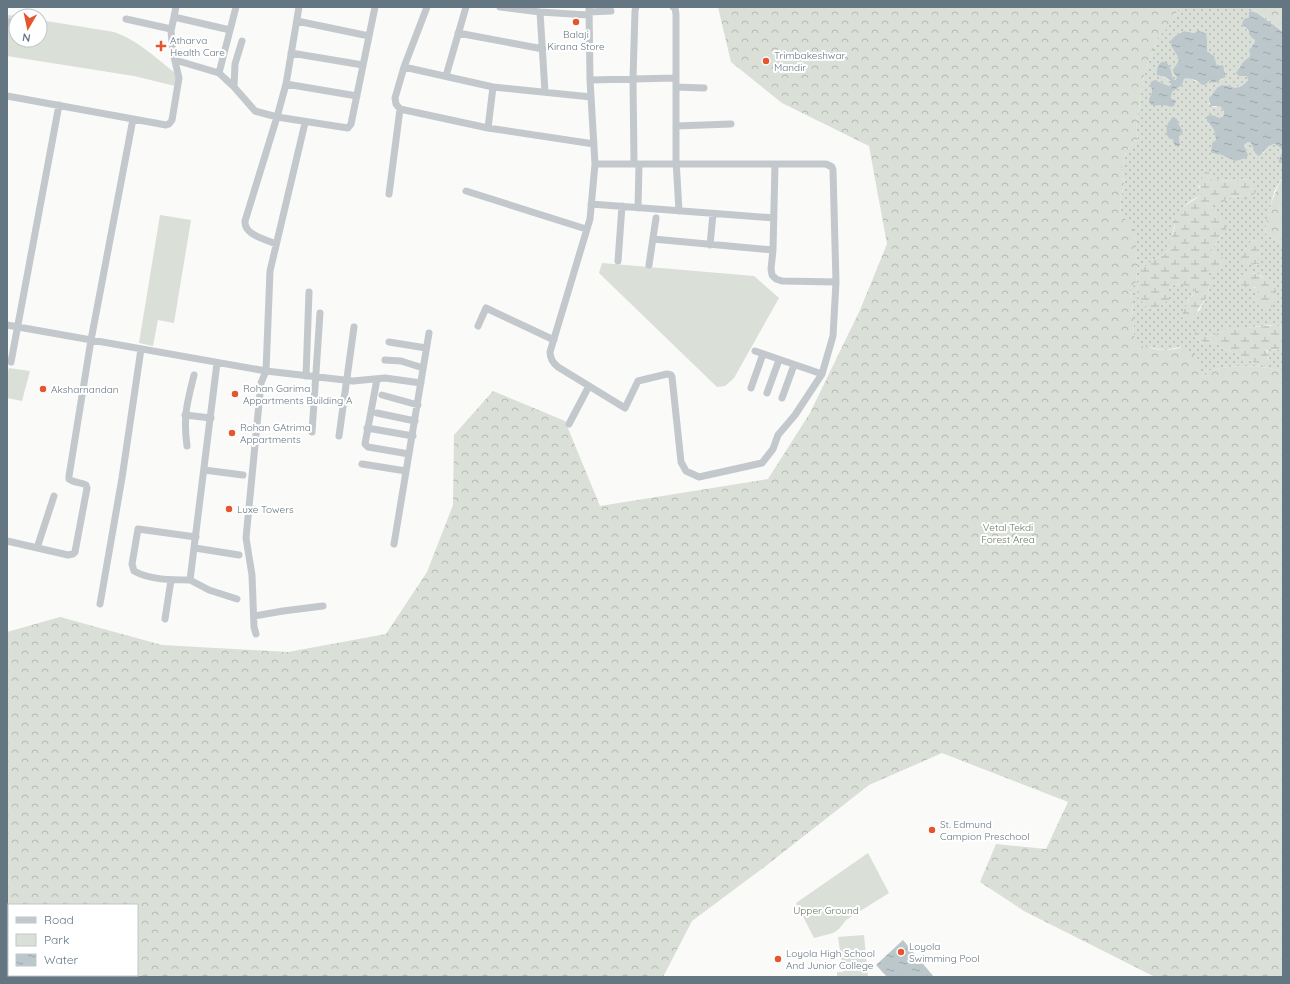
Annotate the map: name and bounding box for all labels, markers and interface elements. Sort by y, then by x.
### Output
north arrow [8,8,48,48]
marker: Balaji Kirana Store [571,17,581,27]
place label: Balaji Kirana Store [547,28,605,53]
text: N [21,30,32,45]
place label: Atharva Health Care [170,34,225,59]
marker: Atharva Health Care [155,40,167,52]
place label: Trimbakeshwar Mandir [774,49,845,74]
marker: Trimbakeshwar Mandir [761,56,771,66]
place label: Rohan Garima Appartments Building A [243,382,353,407]
place label: Aksharnandan [51,383,119,396]
marker: Aksharnandan [38,384,48,394]
marker: Rohan Garima Appartments Building A [230,389,240,399]
place label: Rohan GAtrima Appartments [240,421,311,446]
marker: Rohan GAtrima Appartments [227,428,237,438]
place label: Luxe Towers [237,503,294,516]
marker: Luxe Towers [224,504,234,514]
park label: Vetal Tekdi Forest Area [981,521,1035,546]
place label: St. Edmund Campion Preschool [940,818,1030,843]
marker: St. Edmund Campion Preschool [927,825,937,835]
legend [8,904,138,976]
park label: Upper Ground [793,904,859,917]
text: Road [44,912,74,927]
text: Park [44,932,69,947]
place label: Loyola Swimming Pool [909,940,980,965]
place label: Loyola High School And Junior College [786,947,875,972]
marker: Loyola Swimming Pool [896,947,906,957]
text: Water [44,952,79,967]
marker: Loyola High School And Junior College [773,954,783,964]

